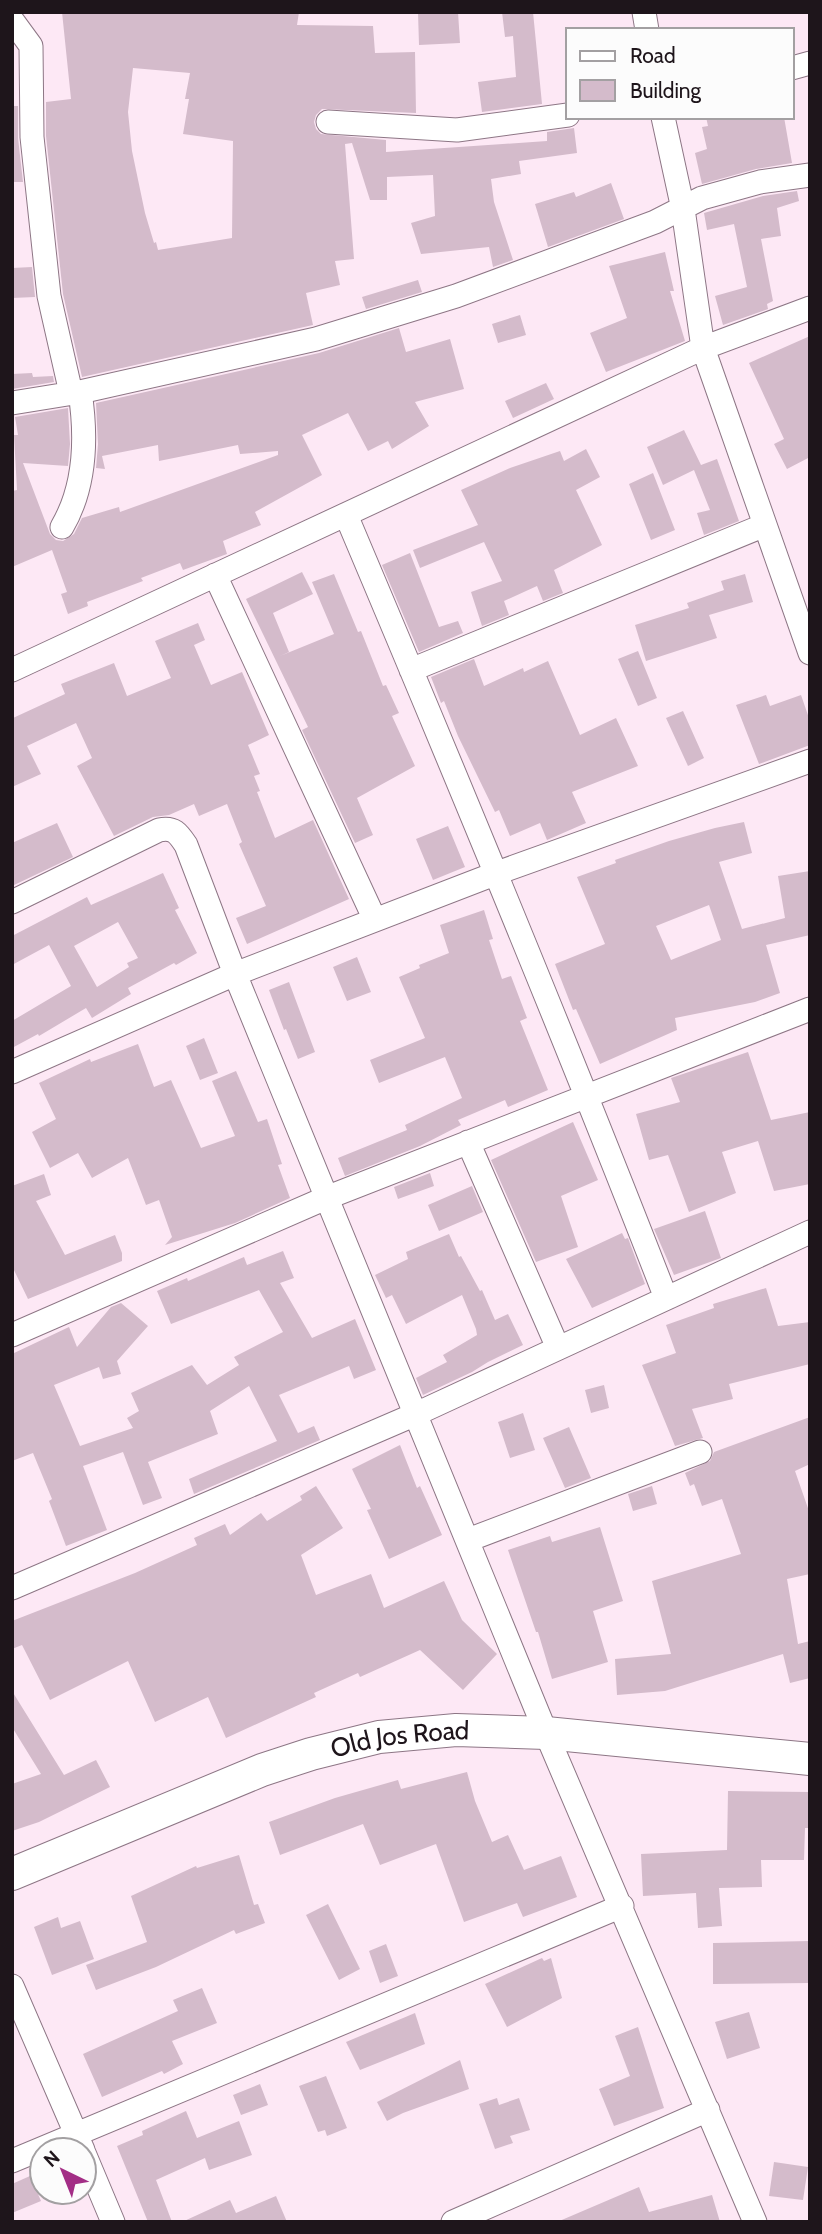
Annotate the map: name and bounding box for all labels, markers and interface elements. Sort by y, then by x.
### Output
legend [566,28,794,119]
text: Road [630,43,676,68]
text: Building [630,78,702,103]
street label: Old Jos Road [327,1714,470,1764]
north arrow [28,2136,98,2206]
text: N [39,2146,65,2172]

